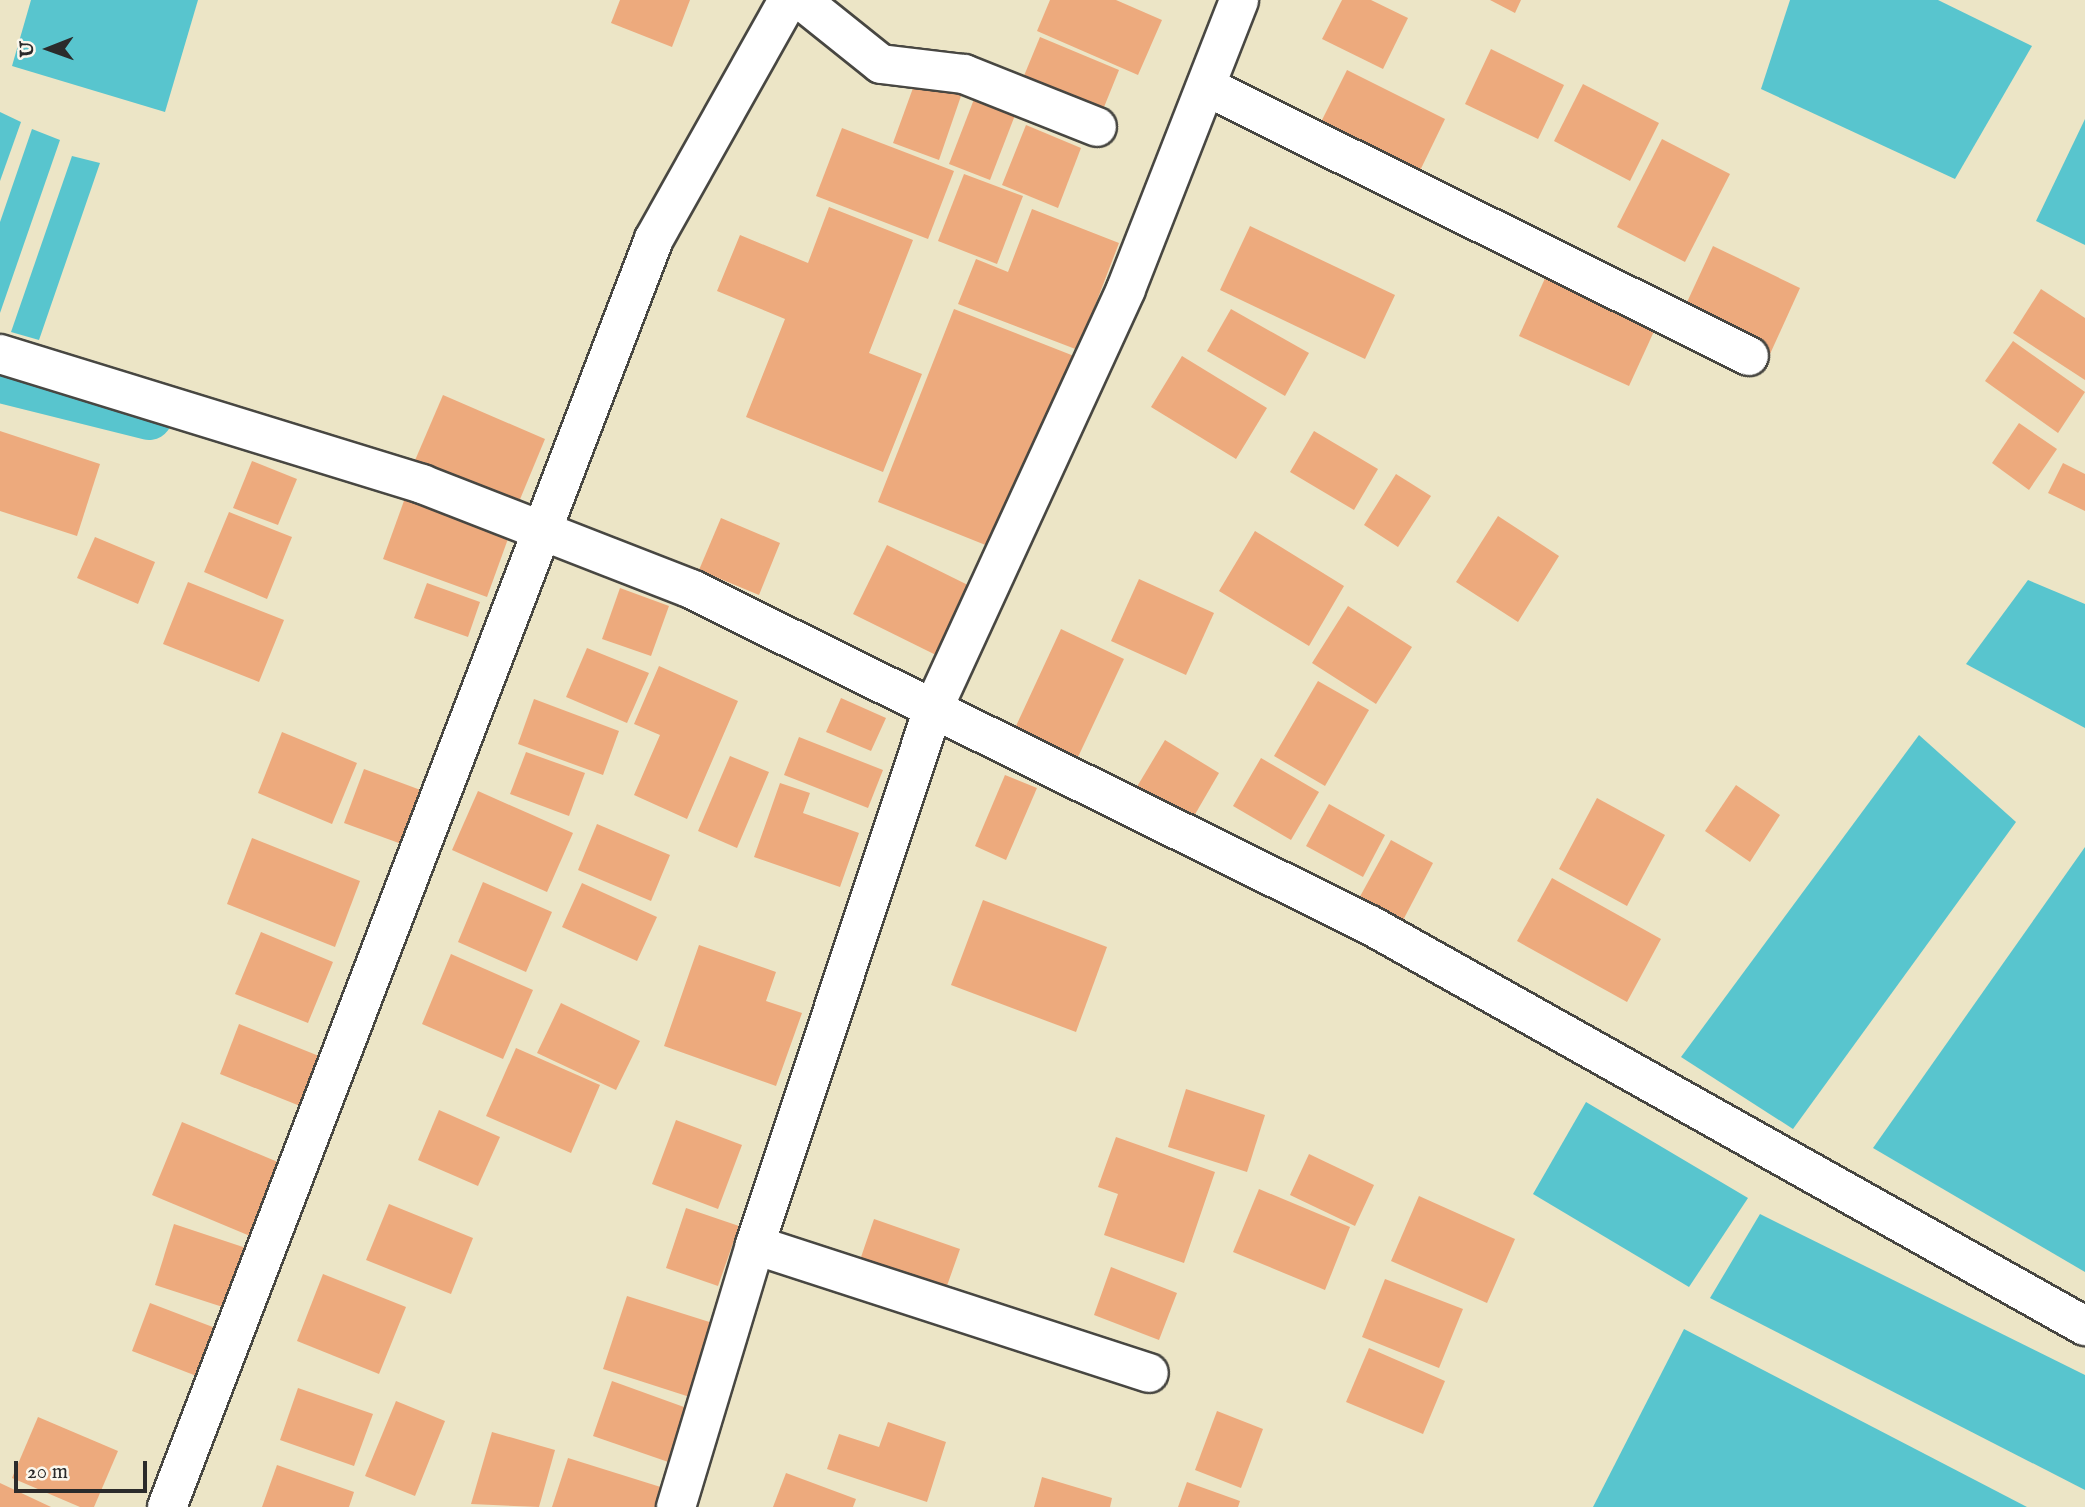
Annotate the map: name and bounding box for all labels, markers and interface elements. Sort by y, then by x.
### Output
north arrow [14,14,84,84]
text: U [16,41,40,58]
scale bar [18,1448,150,1492]
text: 20 m [27,1459,68,1486]

